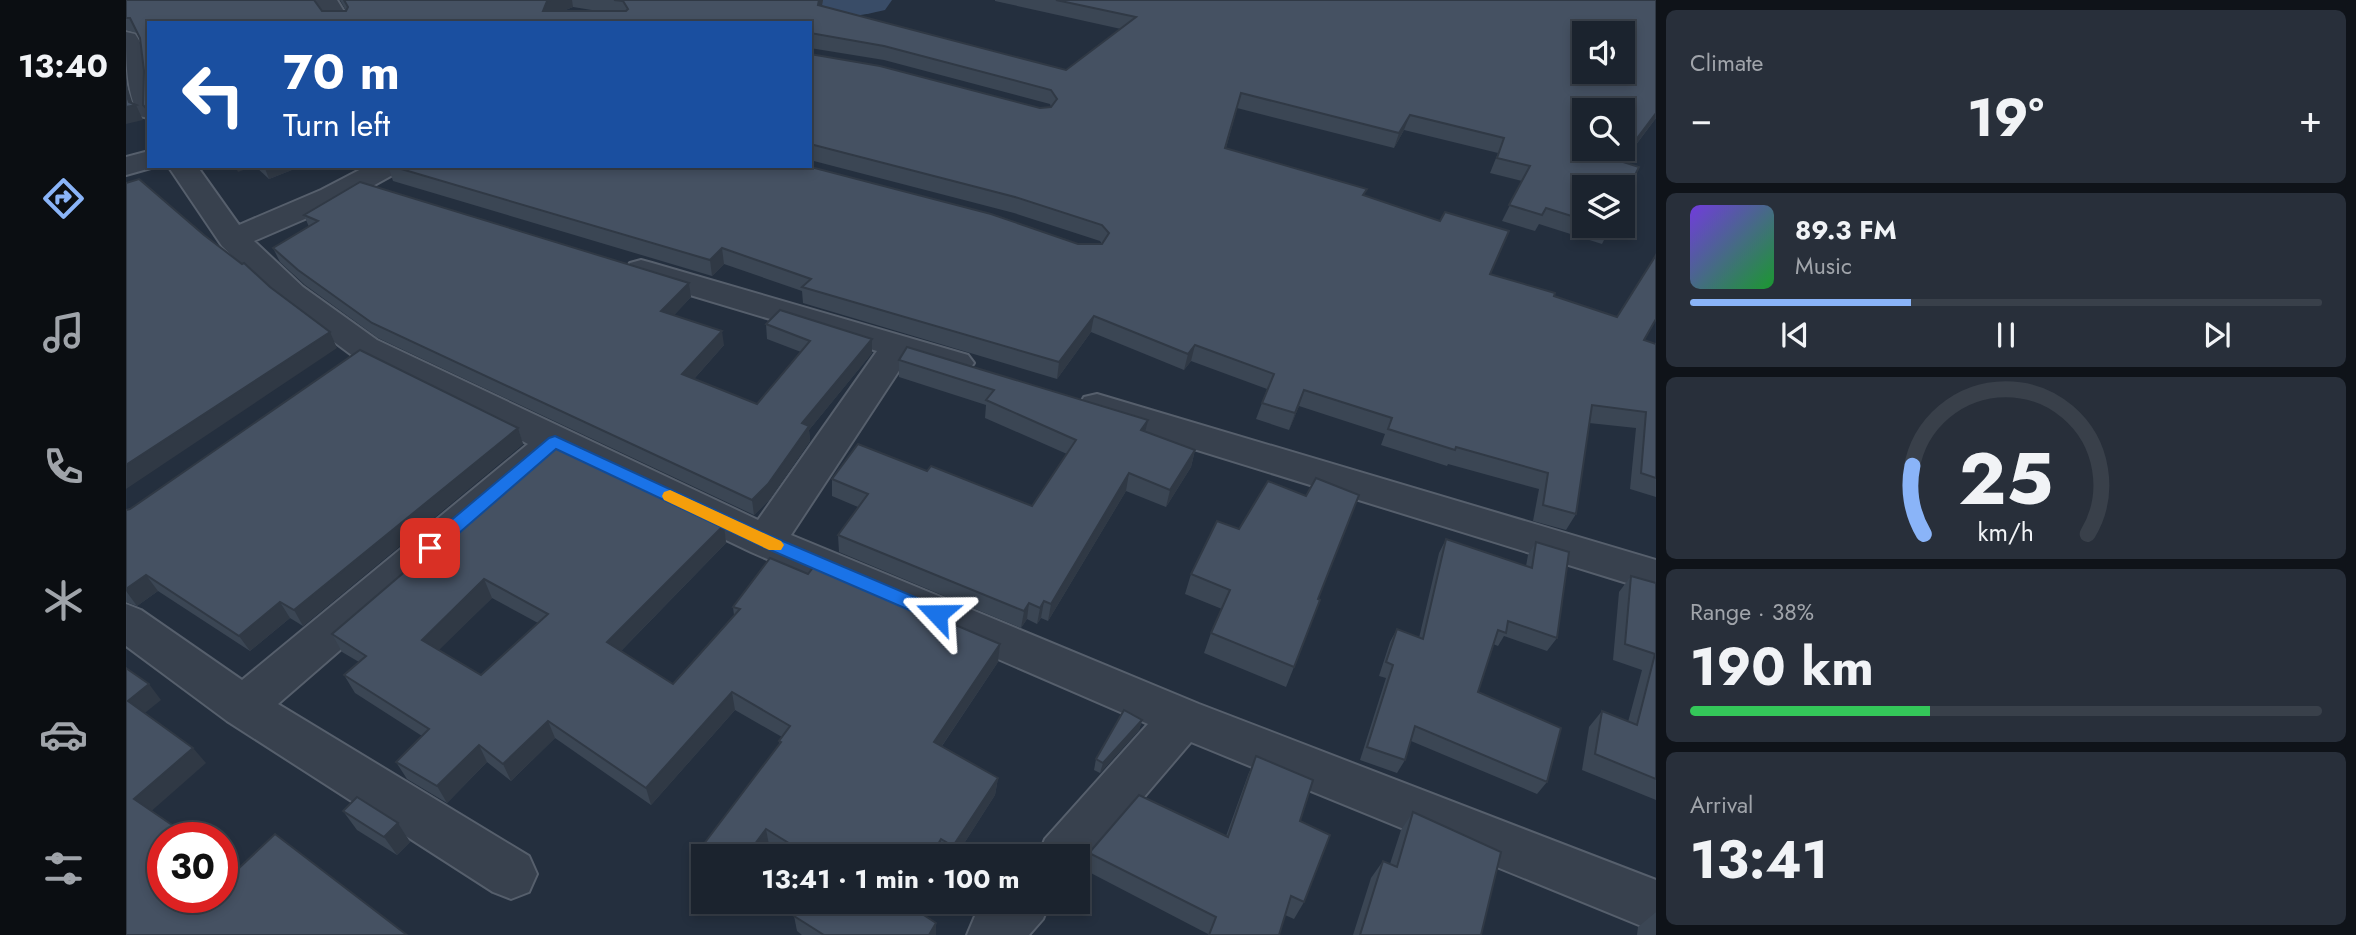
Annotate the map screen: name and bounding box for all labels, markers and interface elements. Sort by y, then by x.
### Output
map controls [1572,21,1635,238]
button: sound [1572,21,1635,84]
text: 70 m [283,37,400,107]
text: 13:40 [18,43,108,89]
text: Climate [1690,46,1763,80]
icon: left [168,49,259,140]
text: 19° [1967,80,2044,156]
text: − [1690,91,1712,146]
text: + [2299,91,2322,146]
button: search [1572,98,1635,161]
text: Turn left [283,102,390,148]
icon: directions [39,174,88,223]
button: layers [1572,175,1635,238]
text: 89.3 FM [1795,211,1897,249]
text: Music [1795,249,1852,283]
icon: music [39,308,88,357]
icon: previous [1776,316,1814,354]
icon: pause [1987,316,2025,354]
icon: next [2198,316,2236,354]
text: 25 [1959,426,2053,531]
icon: phone [39,442,88,491]
text: km/h [1978,513,2034,549]
pin [400,518,460,578]
icon: arrive [411,529,449,567]
icon: climate [39,576,88,625]
position arrow [900,577,974,651]
text: Range · 38% [1690,595,1814,629]
text: 190 km [1690,629,1874,705]
icon: car [39,710,88,759]
text: Arrival [1690,788,1753,822]
speed limit sign: 30 [147,822,238,913]
text: 13:41 [1690,822,1828,898]
icon: filters [39,844,88,893]
text: 13:41 · 1 min · 100 m [761,860,1020,898]

